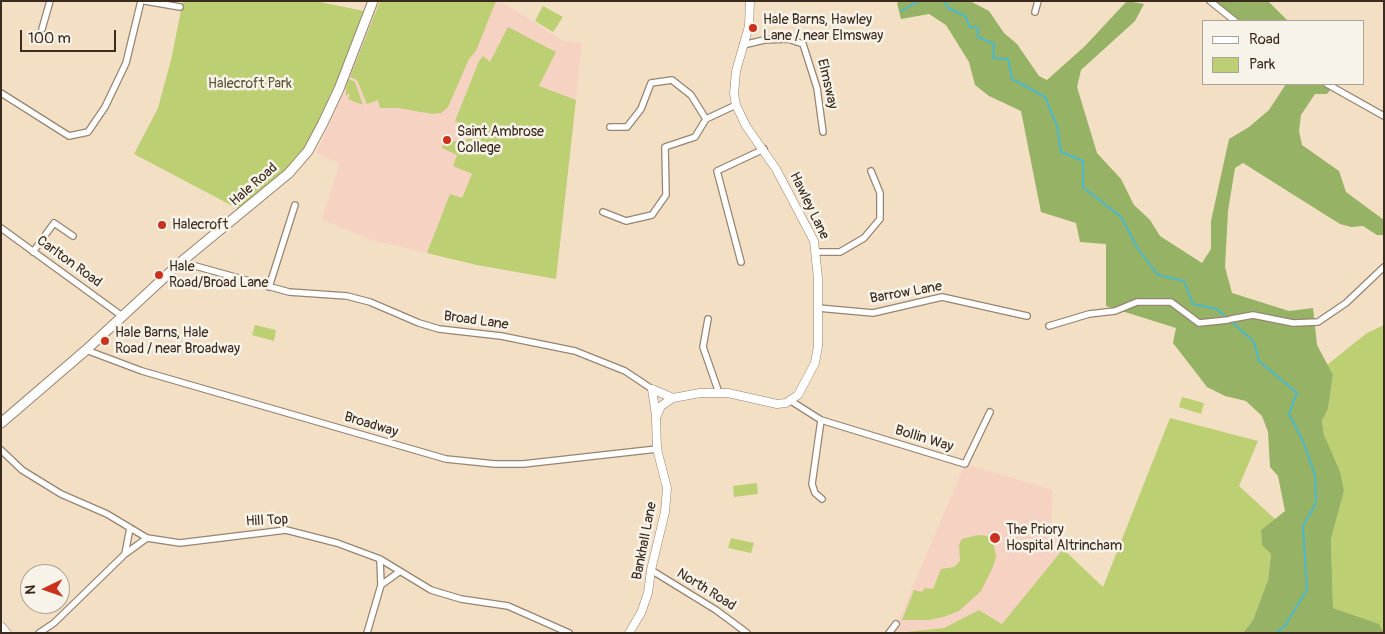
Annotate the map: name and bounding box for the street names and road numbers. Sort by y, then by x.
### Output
street label: Elmsway [813,57,841,111]
street label: Hale Road [227,160,281,210]
street label: Hawley Lane [785,170,833,242]
street label: Carlton Road [33,233,105,291]
street label: Barrow Lane [869,278,943,308]
street label: Broad Lane [442,308,510,334]
street label: Broadway [342,409,400,441]
street label: Bollin Way [893,422,955,456]
street label: Bankhall Lane [629,500,661,582]
street label: Hill Top [245,512,289,530]
street label: North Road [673,565,739,615]

